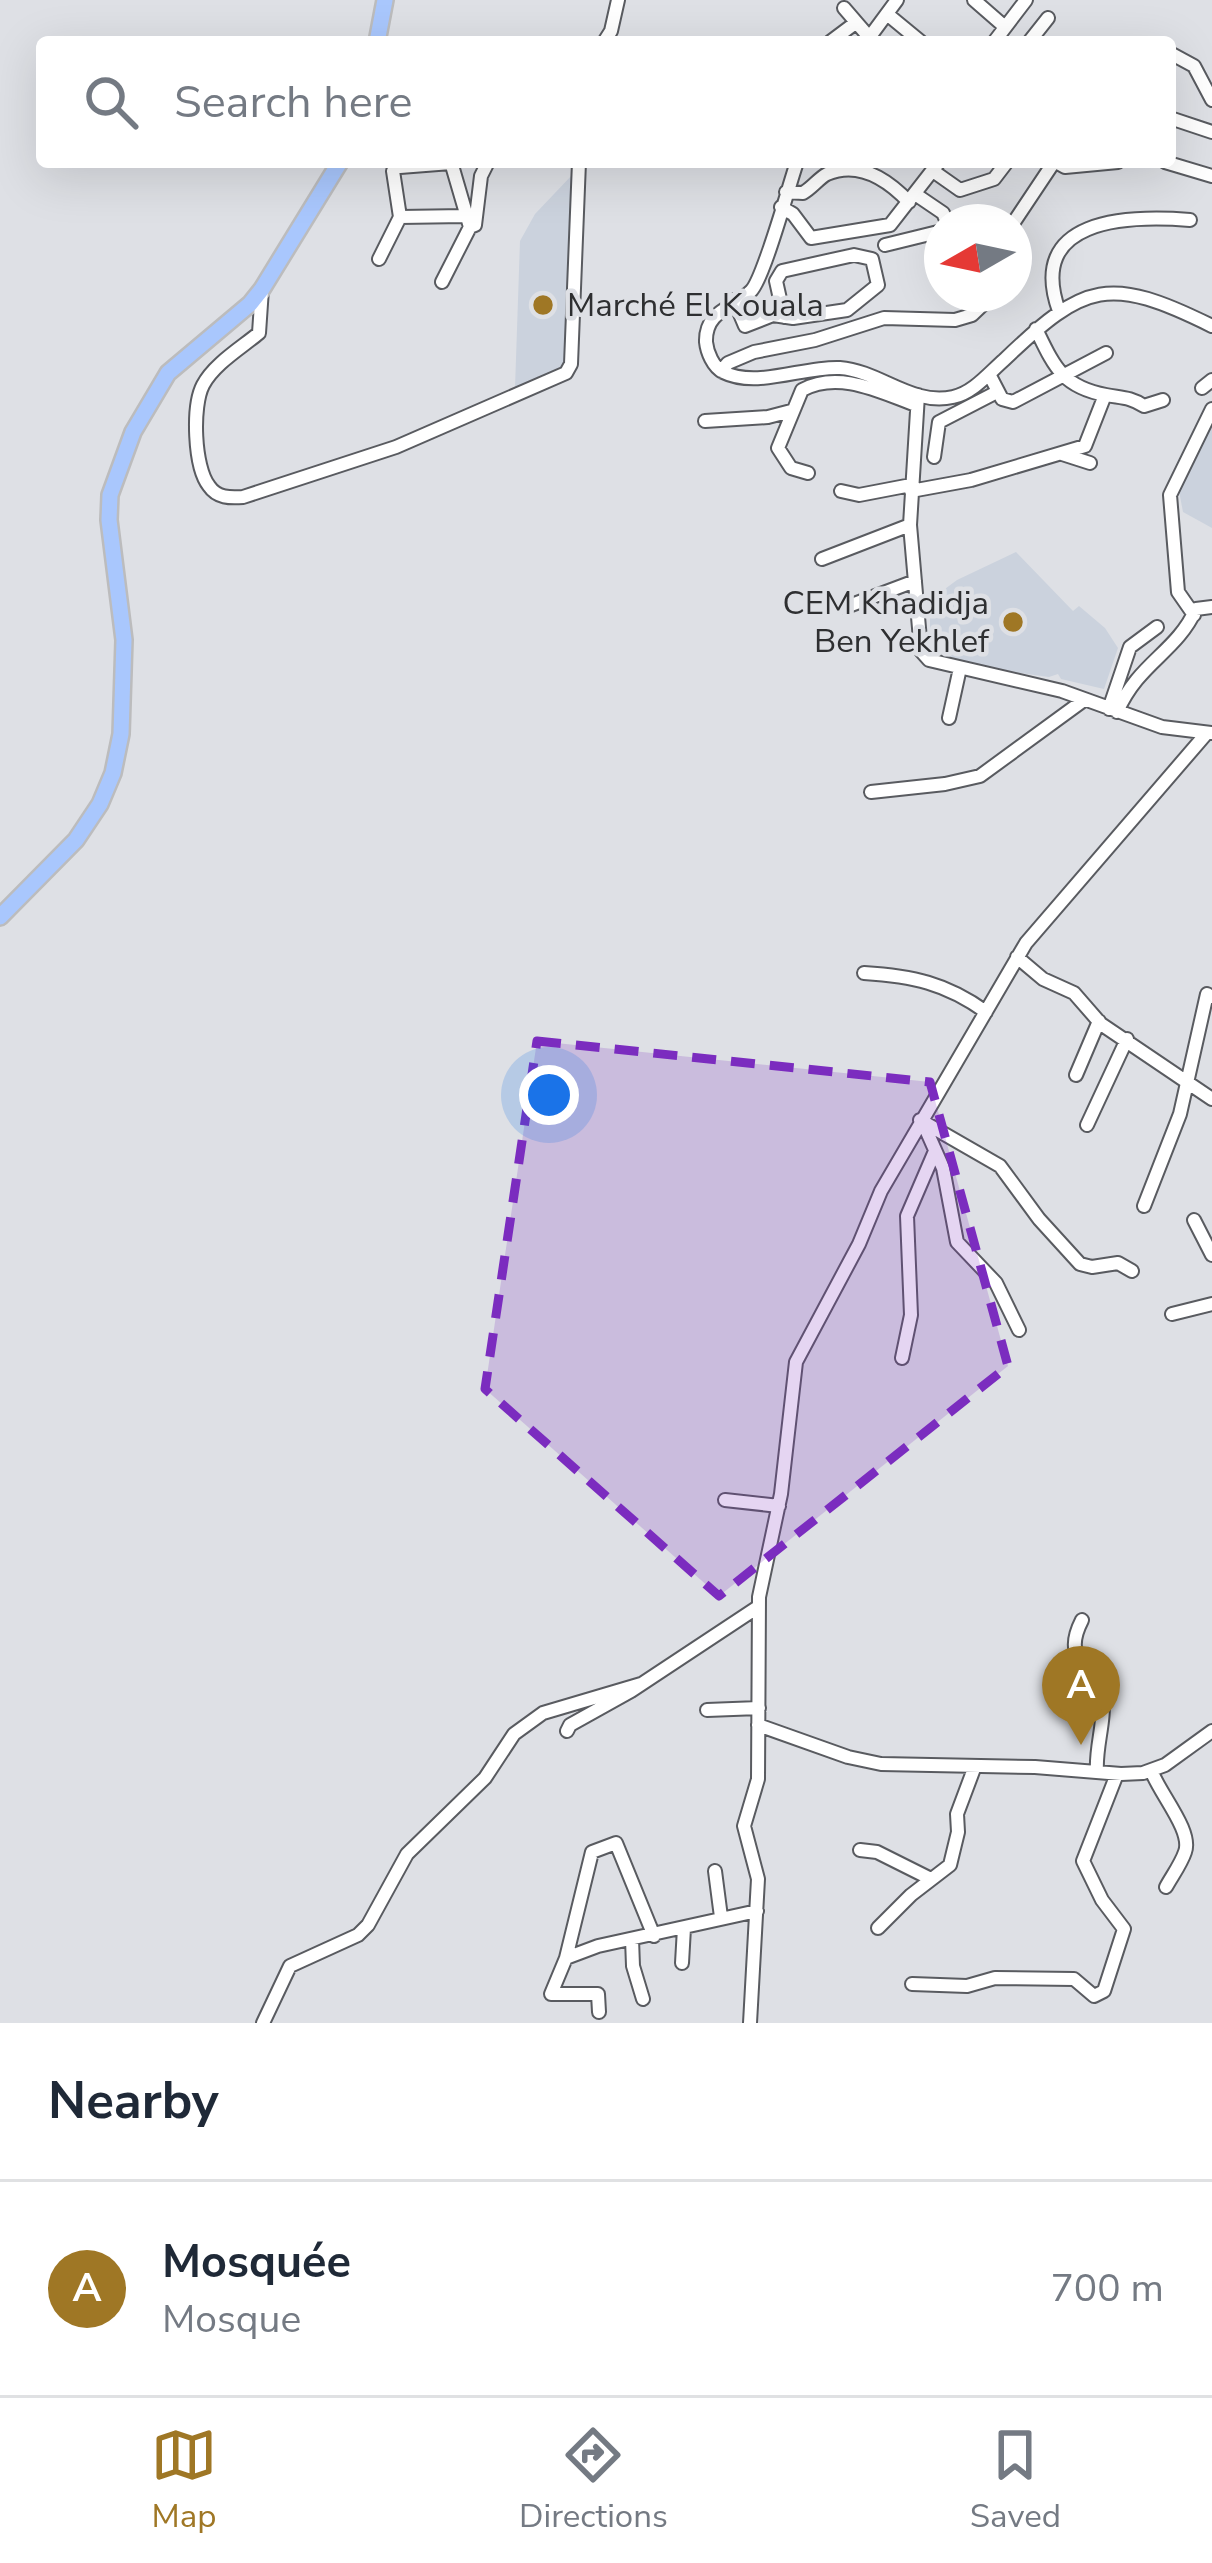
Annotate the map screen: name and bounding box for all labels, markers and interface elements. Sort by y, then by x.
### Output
search box [36,36,1176,168]
icon: search [78,69,144,135]
text: Search here [174,72,413,133]
north arrow [924,204,1032,312]
place label: Marché El Kouala [567,283,824,328]
marker: Marché El Kouala [530,292,556,318]
place label: CEM Khadidja Ben Yekhlef [783,581,990,664]
marker: CEM Khadidja Ben Yekhlef [1000,609,1026,635]
your location [519,1065,579,1125]
pin: A [1042,1646,1120,1745]
text: Nearby [48,2066,219,2136]
text: Mosquée [162,2232,351,2293]
text: A [72,2262,102,2315]
text: 700 m [1050,2262,1164,2315]
text: Mosque [162,2293,301,2346]
tab: Map [151,2422,217,2539]
tab: Directions [519,2422,668,2539]
tab: Saved [970,2422,1061,2539]

